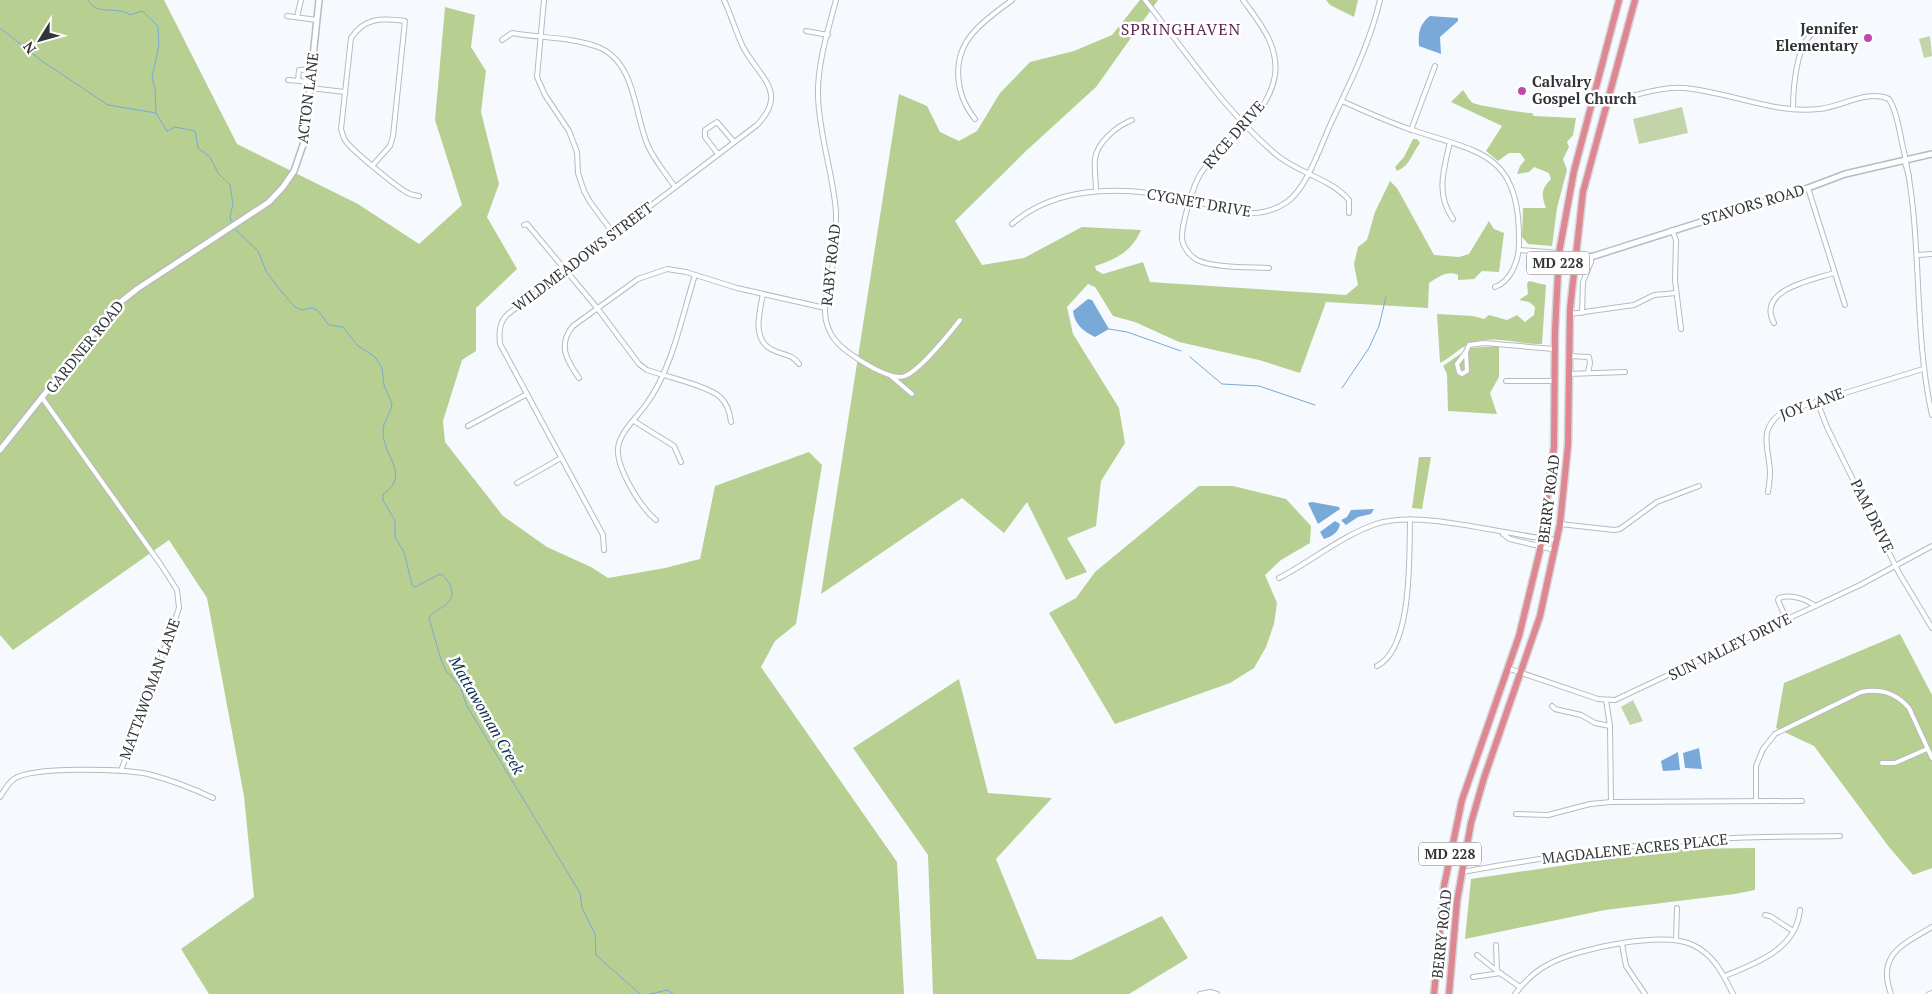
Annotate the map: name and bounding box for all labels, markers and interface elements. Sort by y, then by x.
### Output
north arrow [15,15,65,65]
district label: SPRINGHAVEN [1121,18,1241,40]
place label: Jennifer Elementary [1775,18,1859,55]
marker: Jennifer Elementary [1862,32,1874,44]
text: N [18,38,40,58]
street label: ACTON LANE [292,51,323,145]
place label: Calvalry Gospel Church [1532,71,1637,108]
marker: Calvalry Gospel Church [1516,85,1528,97]
street label: RYCE DRIVE [1198,96,1268,173]
street label: STAVORS ROAD [1699,179,1807,229]
street label: CYGNET DRIVE [1145,183,1253,221]
street label: WILDMEADOWS STREET [508,197,657,316]
street label: RABY ROAD [816,223,844,307]
road number: MD 228 [1527,252,1589,274]
street label: GARDNER ROAD [41,296,128,397]
street label: JOY LANE [1777,382,1847,424]
street label: BERRY ROAD [1533,453,1563,545]
street label: PAM DRIVE [1847,476,1899,556]
street label: SUN VALLEY DRIVE [1665,608,1794,685]
street label: MATTAWOMAN LANE [114,615,184,762]
water label: Mattawoman Creek [444,651,530,778]
street label: MAGDALENE ACRES PLACE [1541,828,1729,868]
road number: MD 228 [1419,842,1481,866]
street label: BERRY ROAD [1426,888,1456,980]

